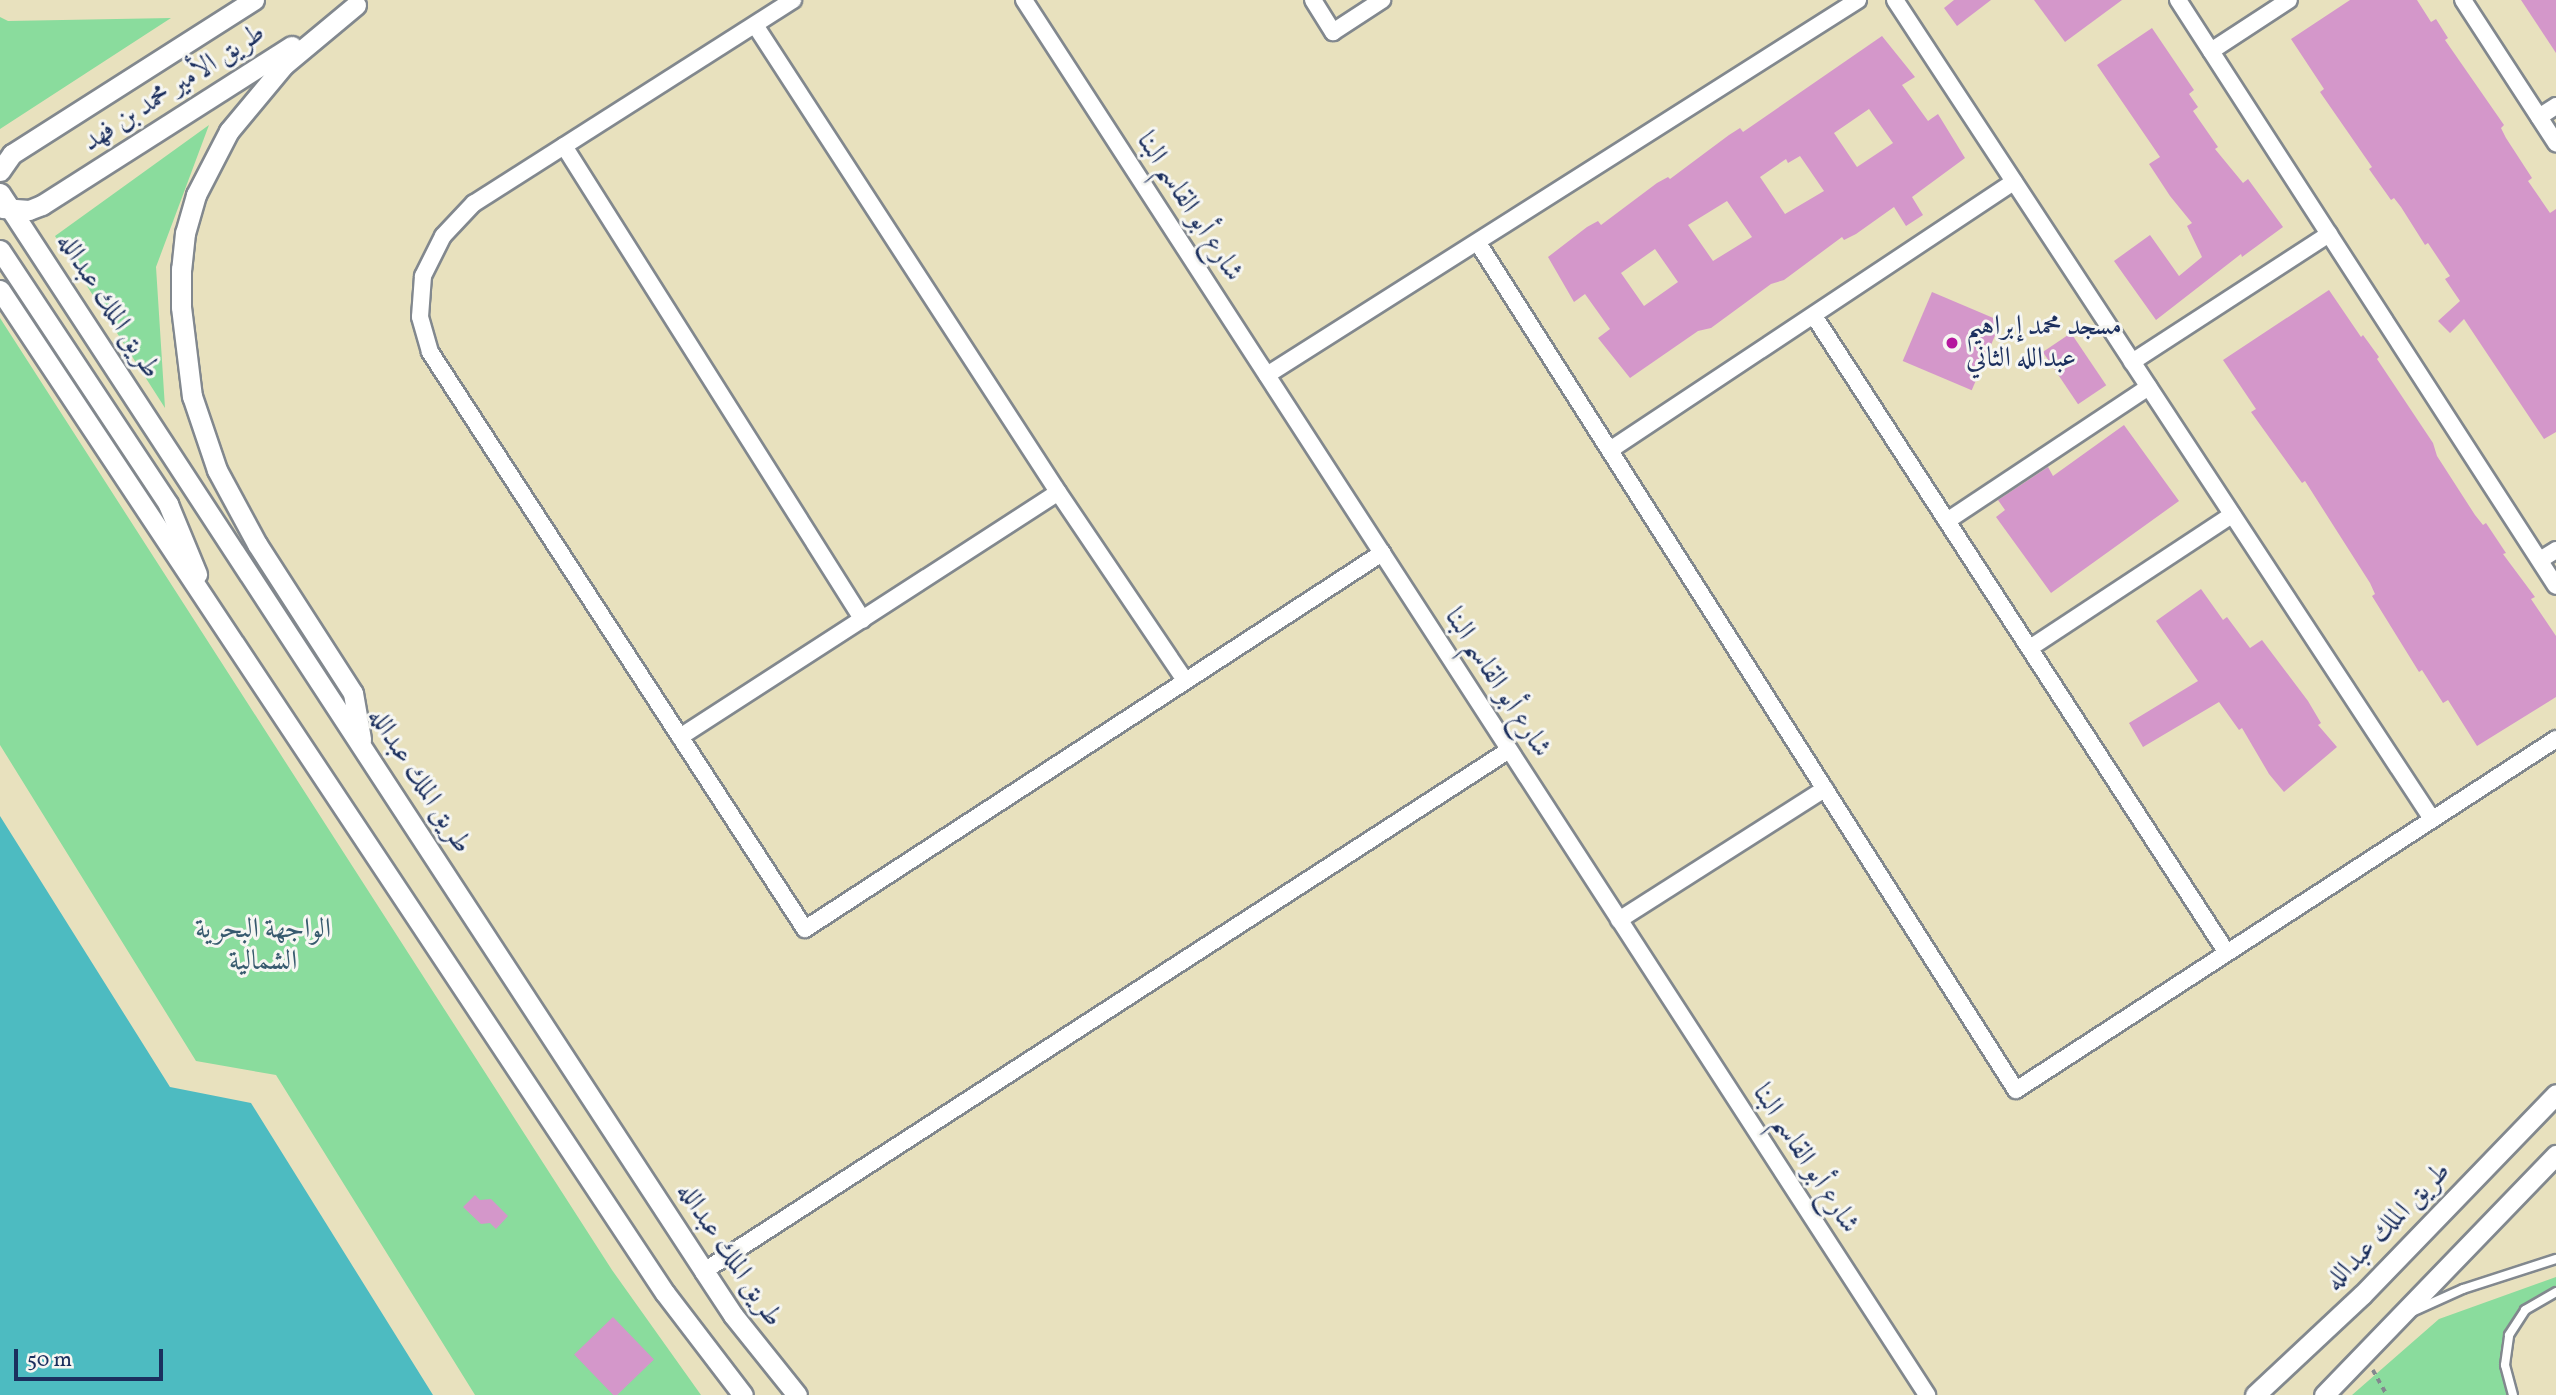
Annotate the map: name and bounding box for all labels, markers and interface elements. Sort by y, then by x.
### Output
street label: طريق الأمير محمد بن فهد [76,16,272,160]
street label: شارع أبو القاسم البنا [1128,126,1250,288]
street label: طريق الملك عبدالله [48,227,168,385]
place label: مسجد محمد إبراهيم عبدالله الثاني [1966,310,2122,376]
marker: مسجد محمد إبراهيم عبدالله الثاني [1944,335,1960,351]
street label: شارع أبو القاسم البنا [1436,602,1558,764]
street label: طريق الملك عبدالله [359,702,479,860]
park label: الواجهة البحرية الشمالية [195,913,331,979]
street label: شارع أبو القاسم البنا [1744,1078,1866,1240]
street label: طريق الملك عبدالله [2318,1155,2458,1299]
street label: طريق الملك عبدالله [668,1176,790,1334]
scale bar [18,1336,166,1380]
text: 50 m [27,1346,72,1375]

